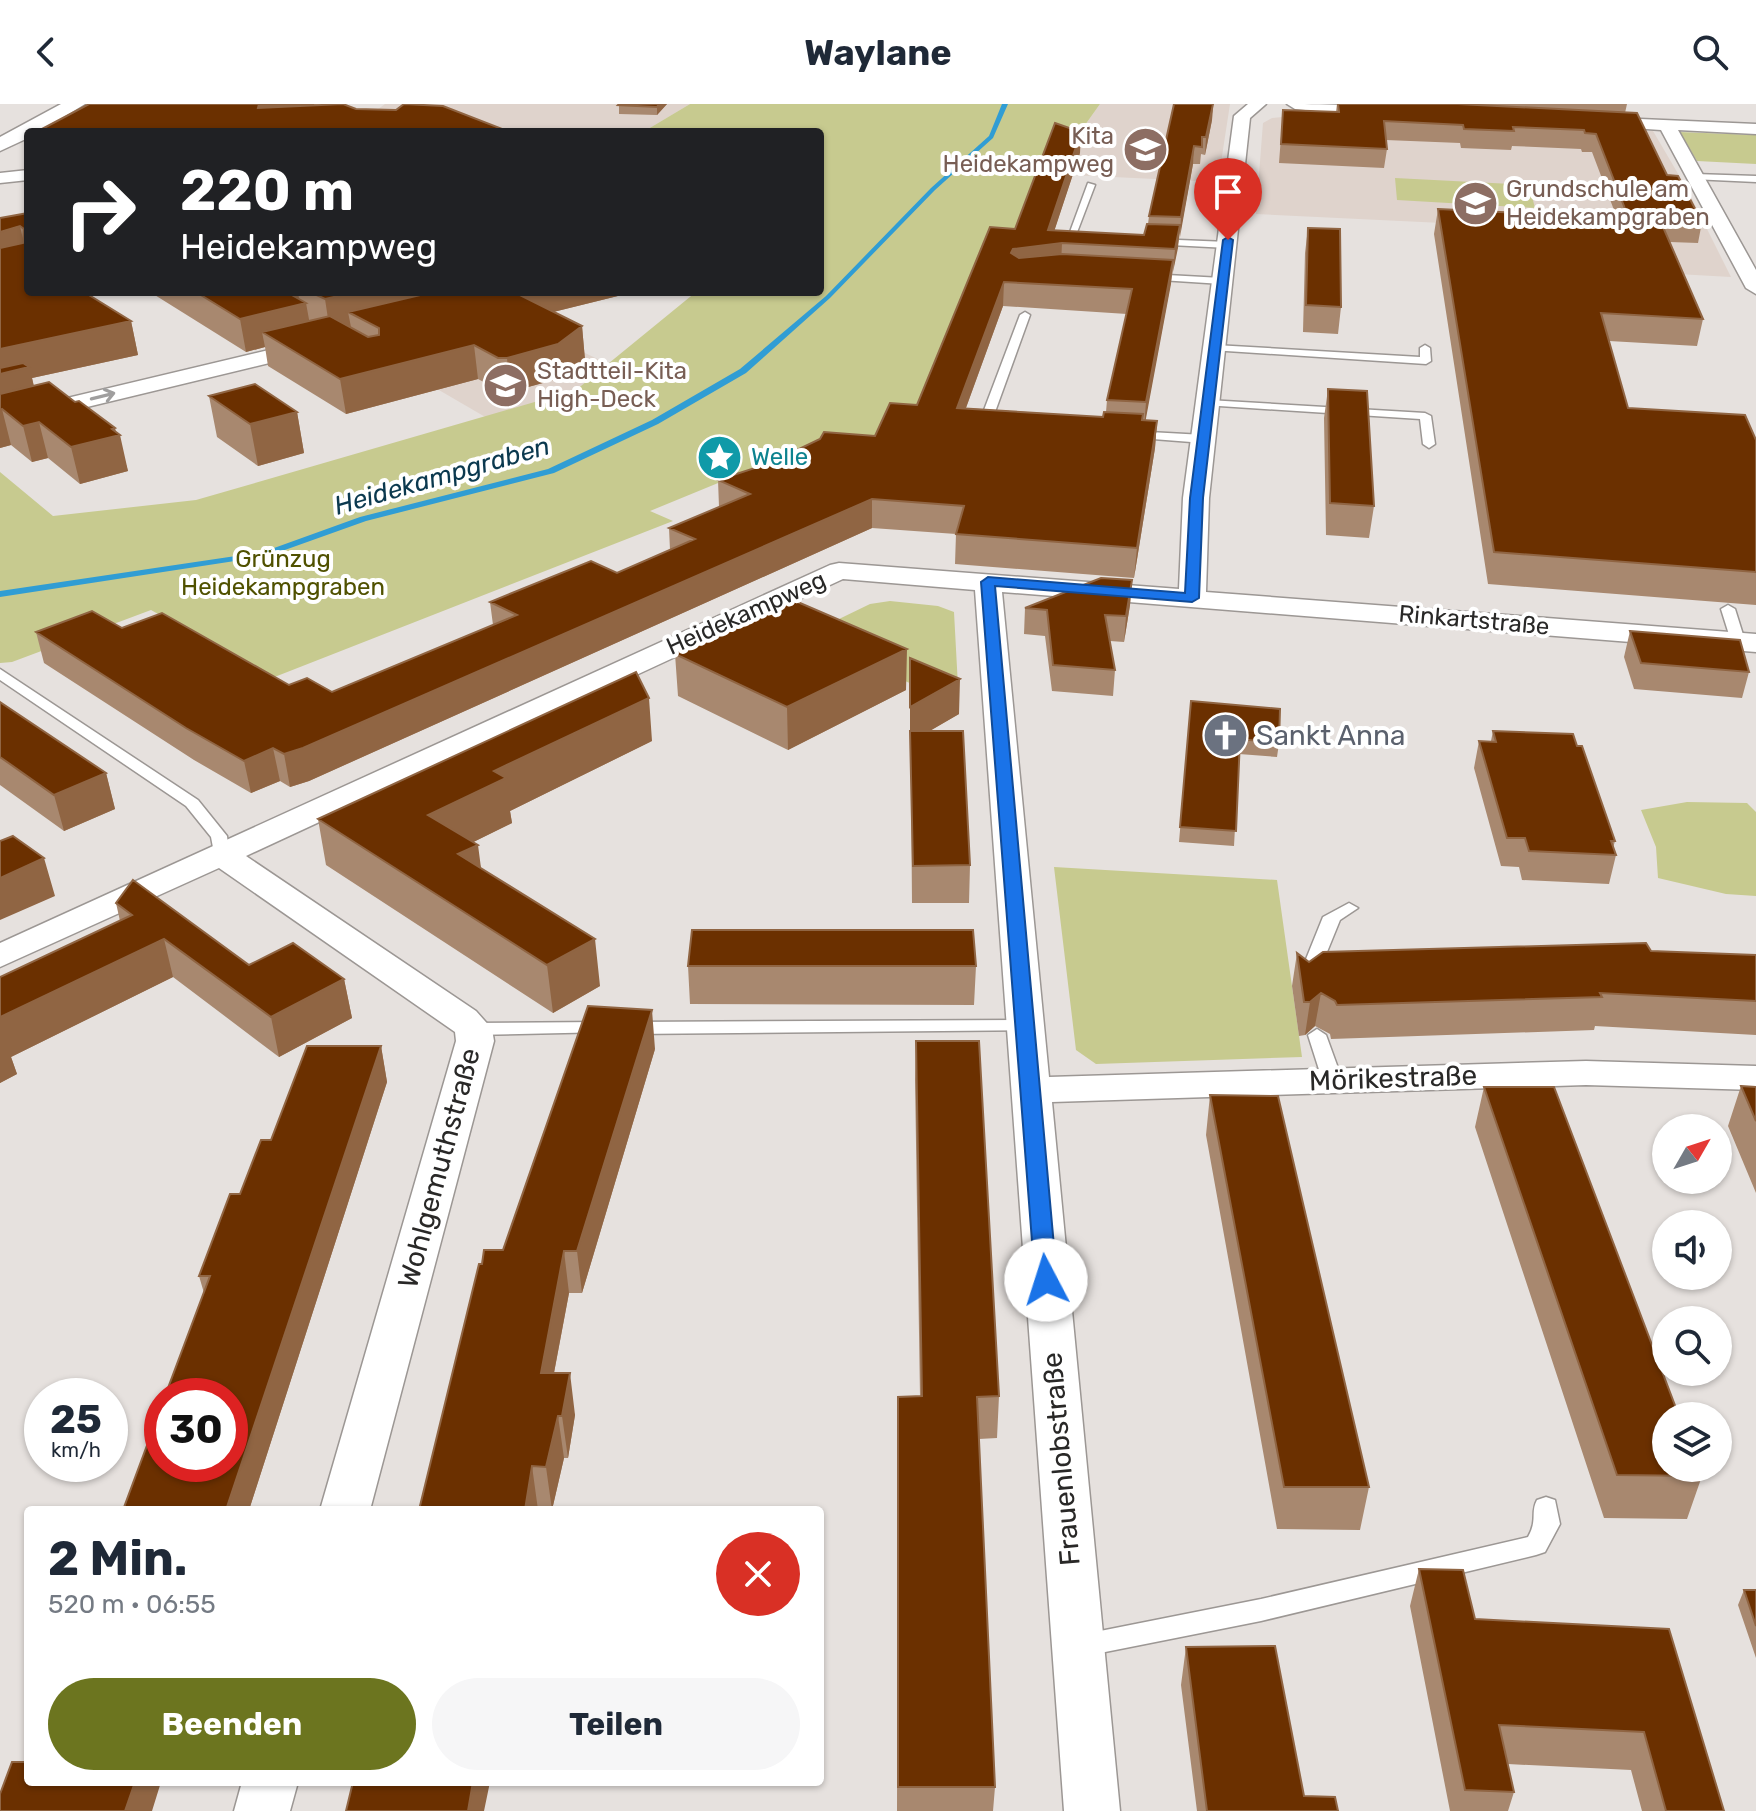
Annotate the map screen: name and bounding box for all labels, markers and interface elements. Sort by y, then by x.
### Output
icon: back [24,30,68,74]
icon: search [1688,30,1732,74]
text: Waylane [804,31,952,74]
place label: Kita Heidekampweg [943,122,1114,178]
school or university icon: Kita Heidekampweg [1121,126,1169,174]
text: 220 m [180,158,354,224]
pin [1194,158,1262,240]
icon: right [48,160,152,264]
icon: arrive [1206,170,1250,214]
place label: Grundschule am Heidekampgraben [1506,175,1710,231]
school or university icon: Grundschule am Heidekampgraben [1451,179,1499,227]
text: Heidekampweg [180,225,437,268]
place label: Stadtteil-Kita High-Deck [537,357,687,413]
school or university icon: Stadtteil-Kita High-Deck [482,361,530,409]
one-way arrow [90,388,115,403]
water label: Heidekampgraben [331,430,553,522]
place icon: Welle [696,433,744,481]
place label: Welle [751,443,808,471]
park label: Grünzug Heidekampgraben [181,545,385,601]
street label: Heidekampweg [662,565,830,661]
street label: Rinkartstraße [1397,599,1551,641]
church icon: Sankt Anna [1201,711,1249,759]
place label: Sankt Anna [1256,719,1406,752]
street label: Wohlgemuthstraße [391,1044,487,1292]
street label: Mörikestraße [1308,1059,1478,1097]
north arrow [1652,1114,1732,1194]
map controls [1652,1114,1732,1482]
button: sound [1652,1210,1732,1290]
position arrow [1004,1238,1088,1322]
button: search [1652,1306,1732,1386]
street label: Frauenlobstraße [1035,1351,1087,1567]
speed limit sign: 30 [144,1378,248,1482]
text: 25 [50,1396,102,1443]
button: layers [1652,1402,1732,1482]
text: km/h [51,1438,101,1462]
text: 2 Min. [48,1530,187,1587]
button: close [716,1532,800,1616]
text: 520 m · 06:55 [48,1589,216,1620]
button: Beenden [48,1678,416,1770]
button: Teilen [432,1678,800,1770]

